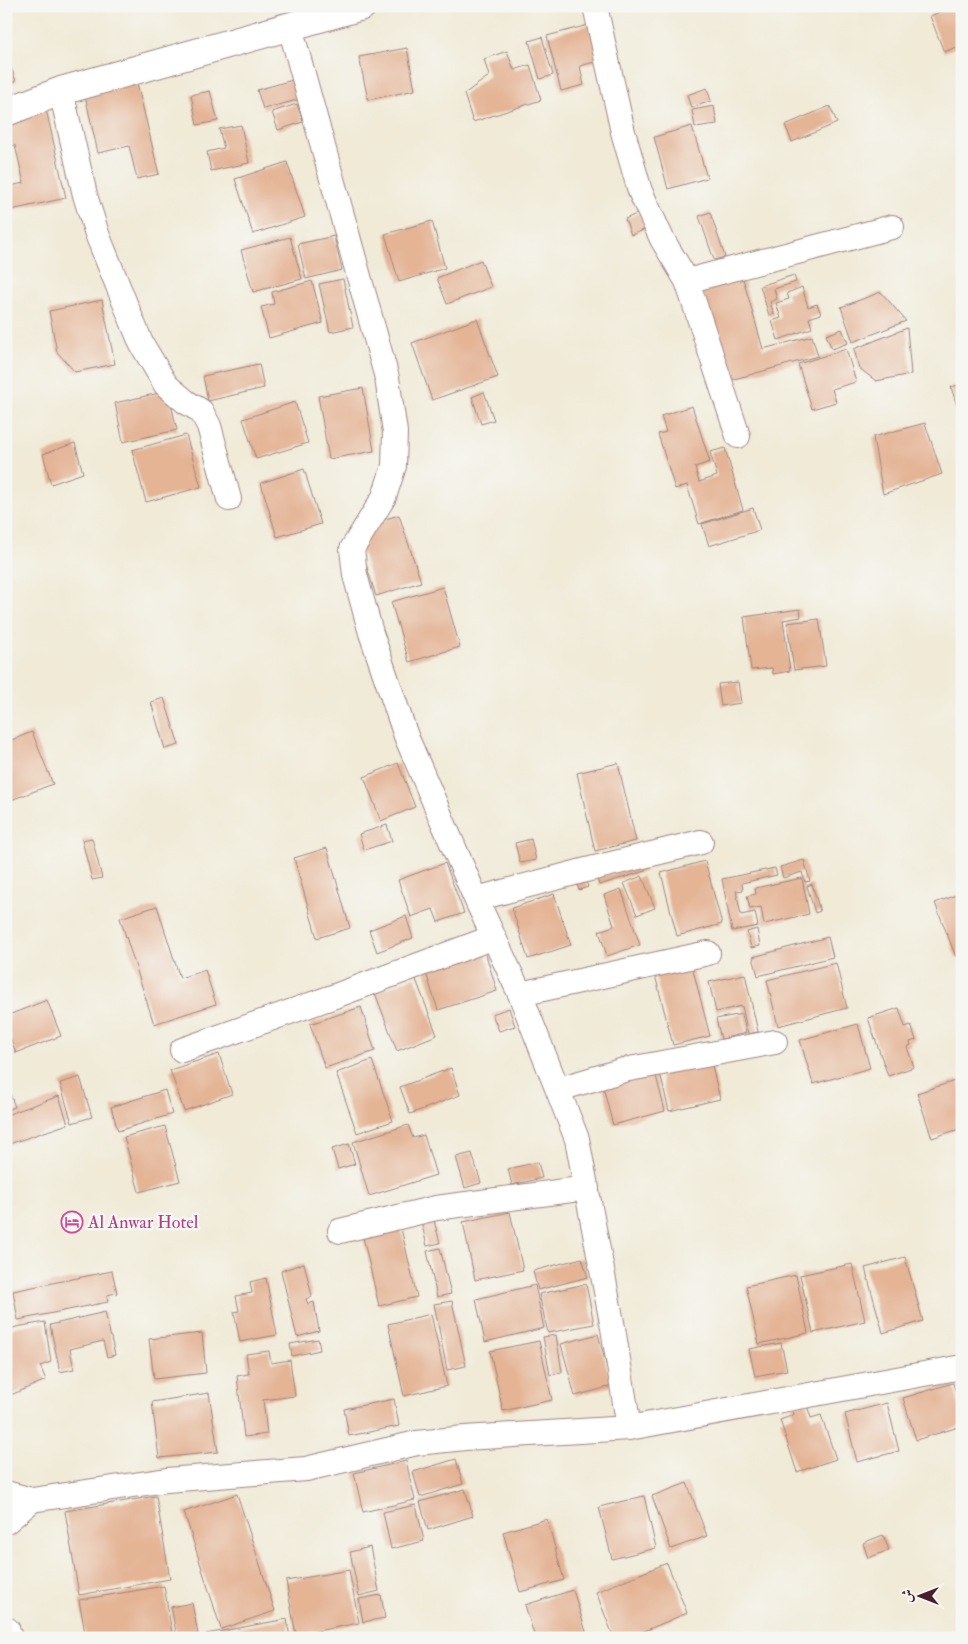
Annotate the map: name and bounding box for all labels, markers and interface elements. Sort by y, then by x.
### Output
hotel icon: Al Anwar Hotel [60,1210,84,1234]
place label: Al Anwar Hotel [87,1211,199,1234]
north arrow [896,1572,946,1622]
text: ش [899,1589,916,1603]

